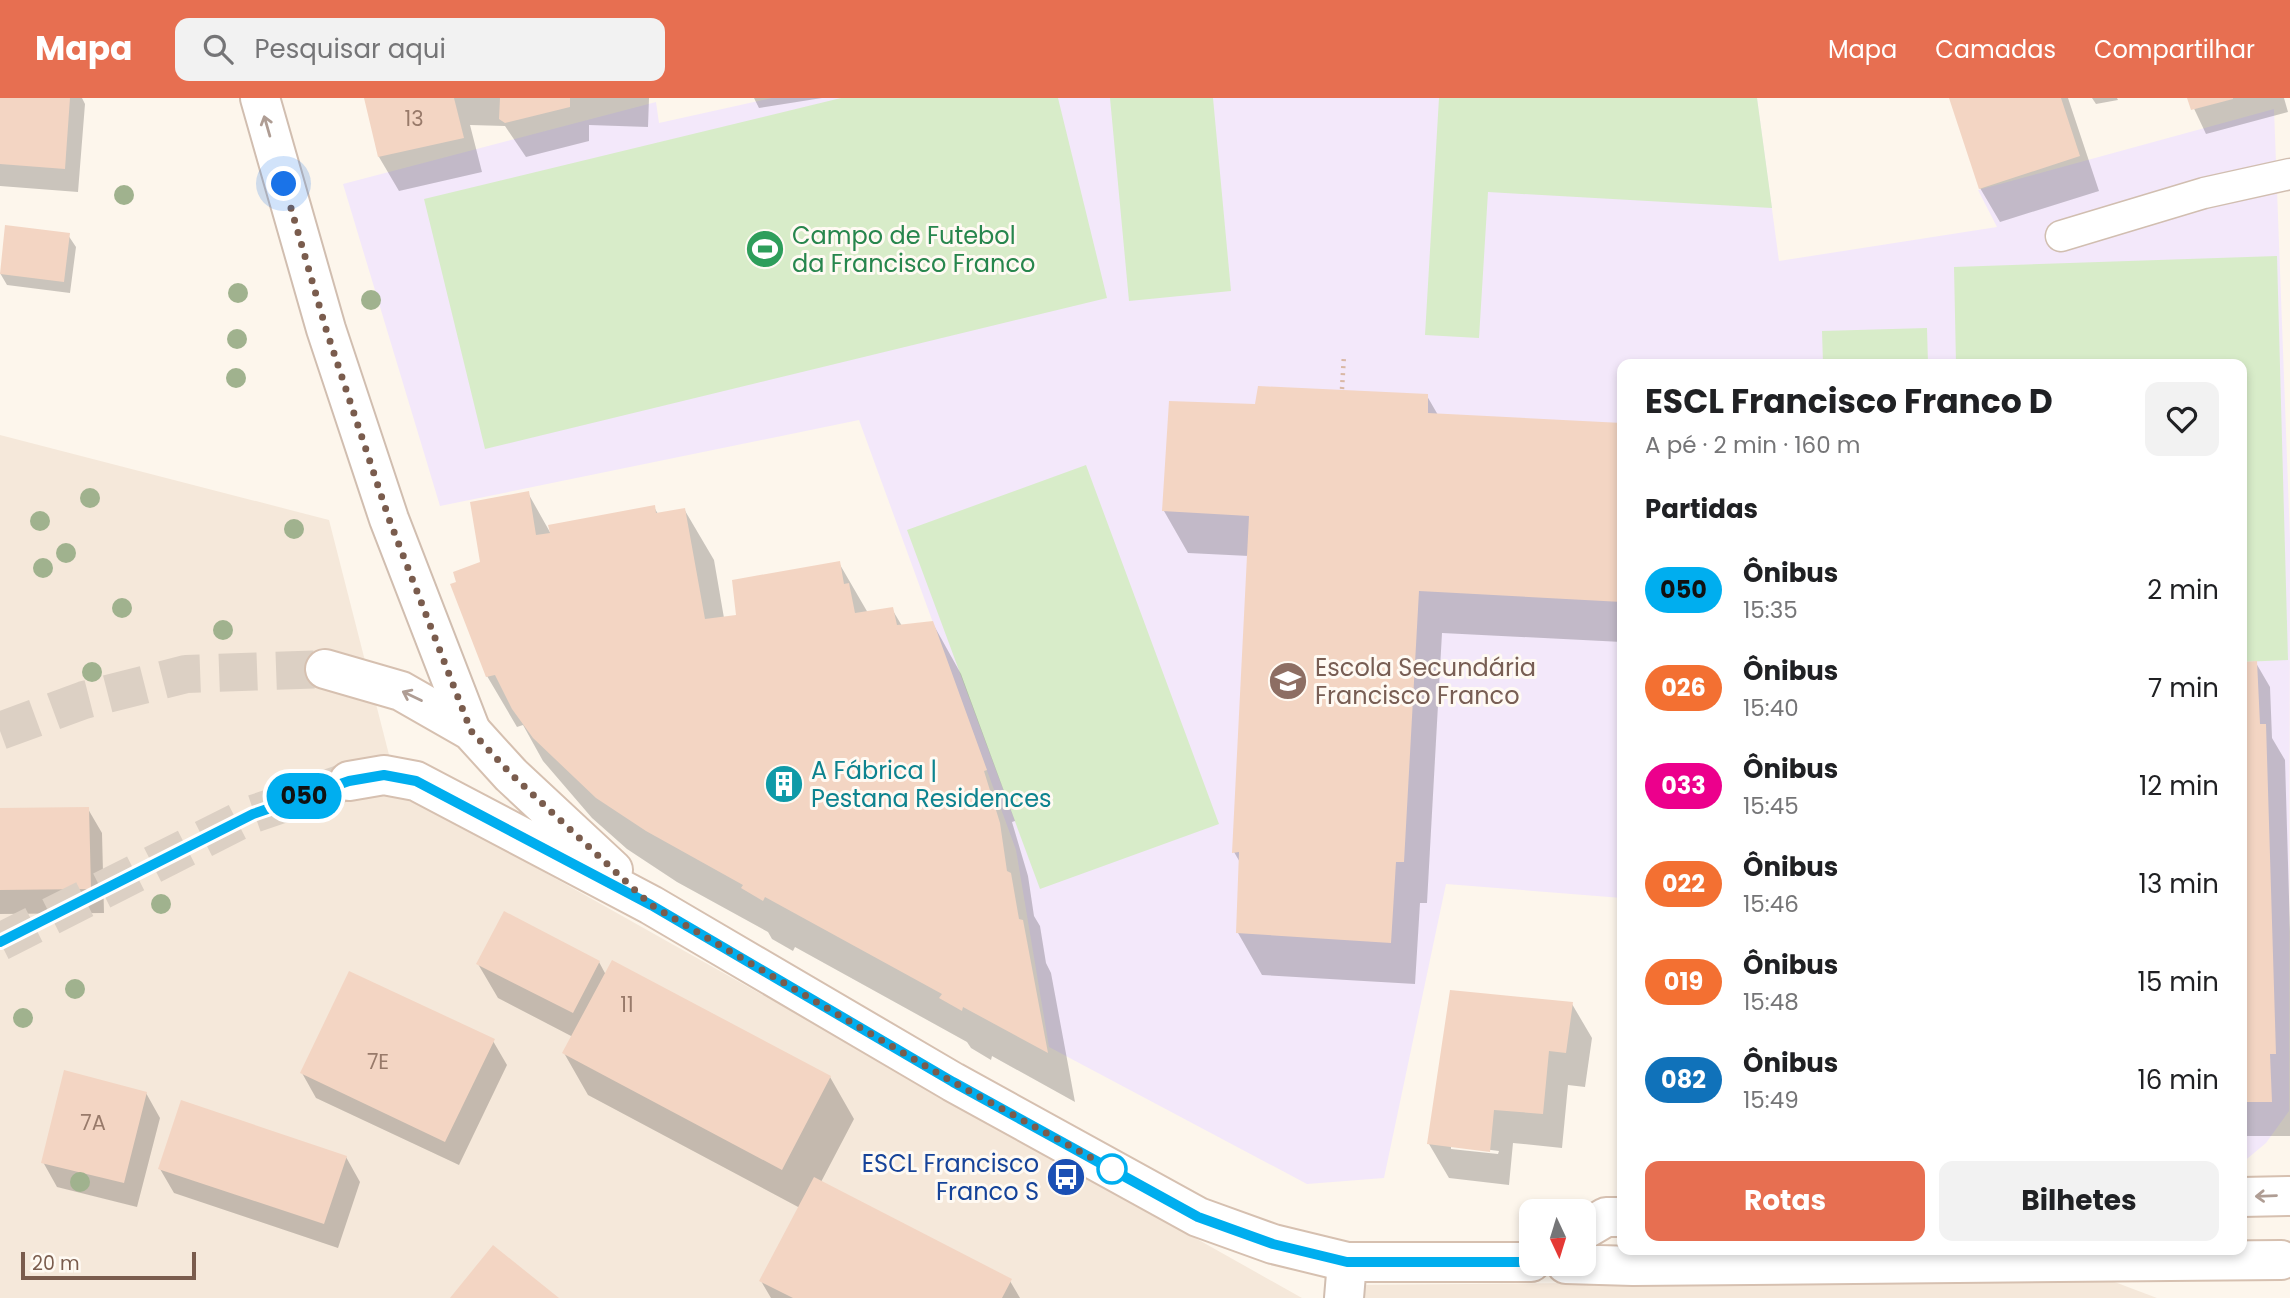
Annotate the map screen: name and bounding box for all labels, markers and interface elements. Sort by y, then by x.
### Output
search box [175,18,665,81]
text: Mapa [35,25,133,72]
icon: search [199,30,237,68]
text: Pesquisar aqui [255,31,446,67]
text: Mapa [1828,33,1897,66]
text: Camadas [1935,33,2056,66]
text: Compartilhar [2094,33,2255,66]
house number: 13 [404,104,424,133]
one-way arrow [260,115,273,138]
your location [266,166,301,201]
place label: Campo de Futebol da Francisco Franco [792,219,1035,280]
sports icon: Campo de Futebol da Francisco Franco [744,228,786,270]
text: ESCL Francisco Franco D [1645,378,2053,425]
button: heart [2145,382,2219,456]
text: A pé · 2 min · 160 m [1645,429,1860,461]
text: Partidas [1645,491,1758,527]
text: Ônibus [1743,555,1838,591]
text: 2 min [2147,572,2219,608]
text: 050 [1660,573,1707,606]
text: 15:35 [1743,594,1798,626]
place label: Escola Secundária Francisco Franco [1315,651,1536,712]
text: Ônibus [1743,653,1838,689]
school or university icon: Escola Secundária Francisco Franco [1267,660,1309,702]
text: 7 min [2148,670,2219,706]
text: 026 [1661,671,1706,704]
one-way arrow [402,689,423,703]
text: 15:40 [1743,692,1799,724]
text: Ônibus [1743,751,1838,787]
place label: A Fábrica | Pestana Residences [811,754,1052,815]
building icon: A Fábrica | Pestana Residences [763,763,805,805]
text: 12 min [2139,768,2219,804]
text: 033 [1661,769,1706,802]
line badge: 050 [264,773,344,819]
text: 050 [281,779,327,812]
text: 15:45 [1743,790,1799,822]
text: Ônibus [1743,849,1838,885]
text: 13 min [2139,866,2219,902]
text: 022 [1662,867,1705,900]
text: 15:46 [1743,888,1799,920]
text: Ônibus [1743,947,1838,983]
text: 15 min [2138,964,2219,1000]
text: 019 [1664,965,1703,998]
text: 15:48 [1743,986,1799,1018]
house number: 11 [620,990,634,1019]
text: Ônibus [1743,1045,1838,1081]
house number: 7E [367,1047,389,1076]
text: 16 min [2137,1062,2219,1098]
text: 082 [1661,1063,1706,1096]
text: 15:49 [1743,1084,1799,1116]
house number: 7A [80,1108,106,1137]
place label: ESCL Francisco Franco S [862,1147,1039,1208]
unlabelled marker [1097,1154,1127,1184]
bus stop icon: ESCL Francisco Franco S [1045,1156,1087,1198]
button: Rotas [1645,1161,1925,1241]
button: Bilhetes [1939,1161,2219,1241]
one-way arrow [2255,1190,2278,1203]
north arrow [1519,1199,1596,1276]
map controls [1519,1199,1596,1276]
scale bar [21,1249,196,1281]
text: 20 m [32,1250,80,1277]

